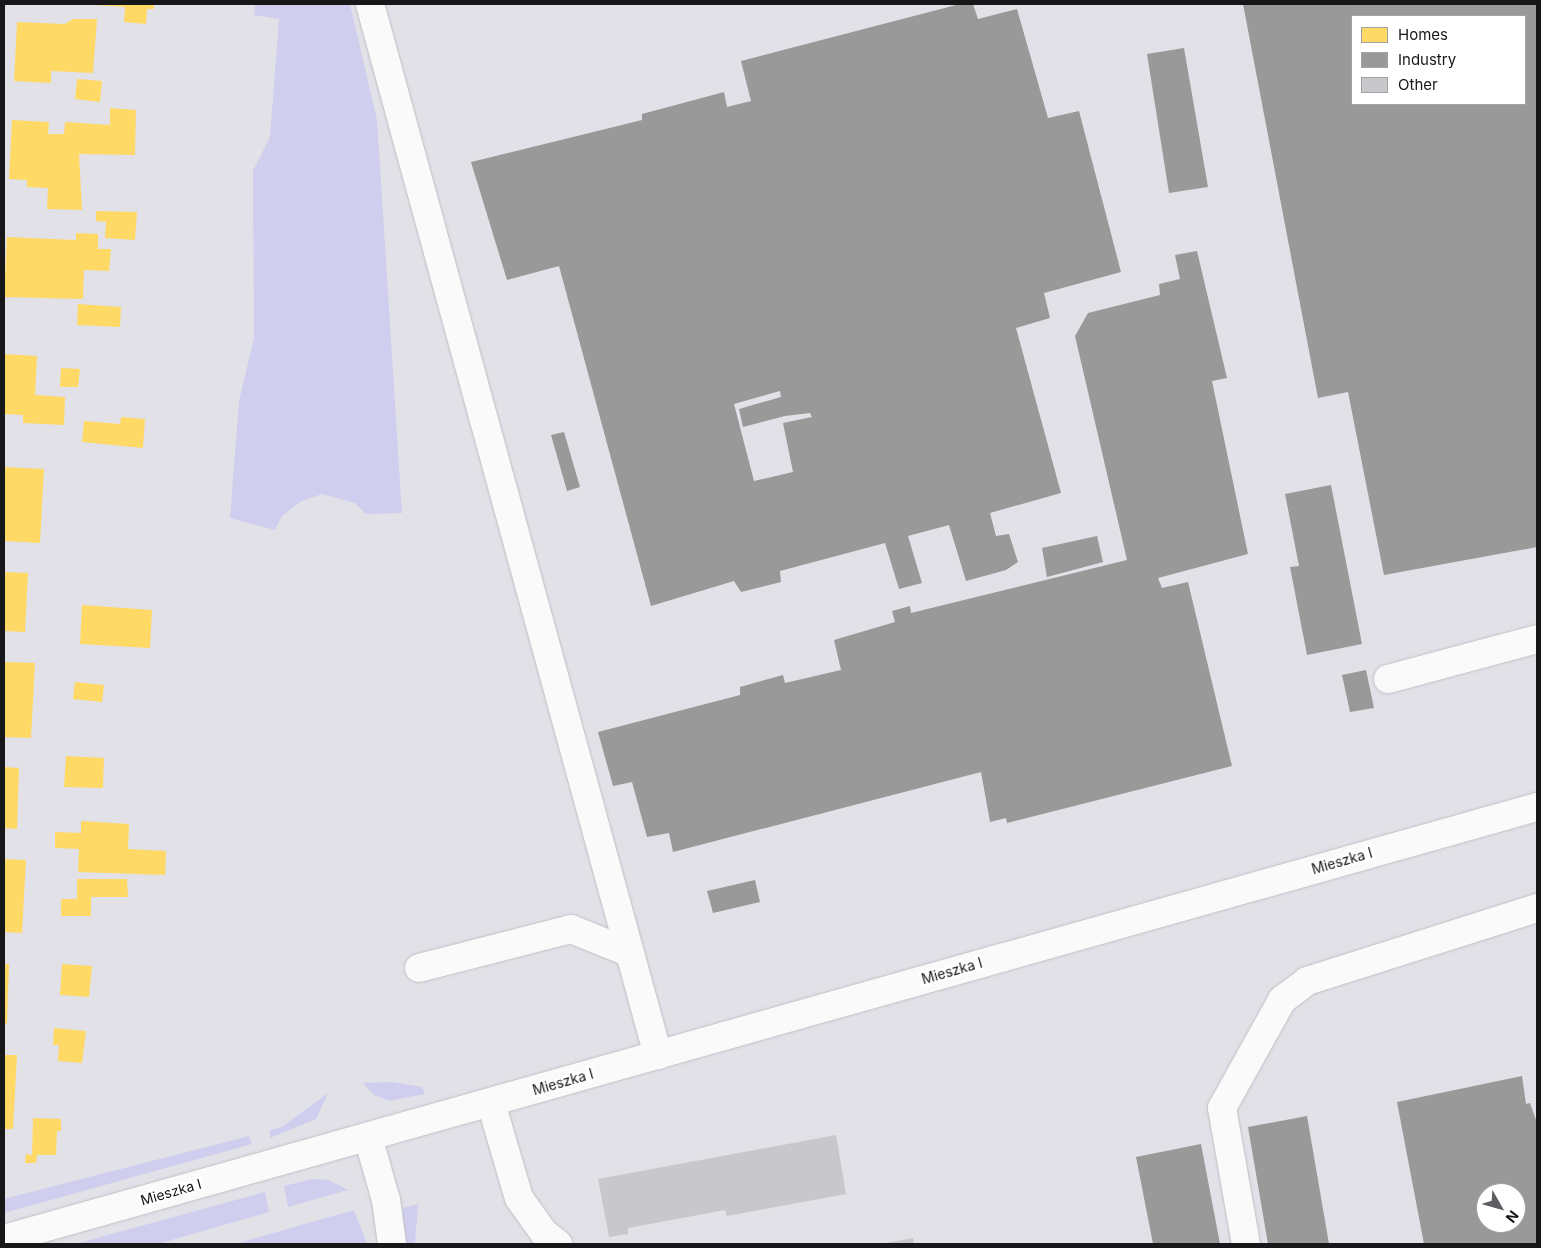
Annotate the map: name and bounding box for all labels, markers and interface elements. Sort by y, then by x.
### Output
legend [1351,15,1526,105]
text: Homes [1398,25,1448,44]
text: Industry [1398,50,1456,69]
text: Other [1398,75,1438,94]
street label: Mieszka I [1310,844,1374,878]
street label: Mieszka I [920,954,984,988]
street label: Mieszka I [531,1065,595,1099]
street label: Mieszka I [139,1175,203,1209]
north arrow [1476,1183,1526,1233]
text: N [1502,1207,1522,1226]

